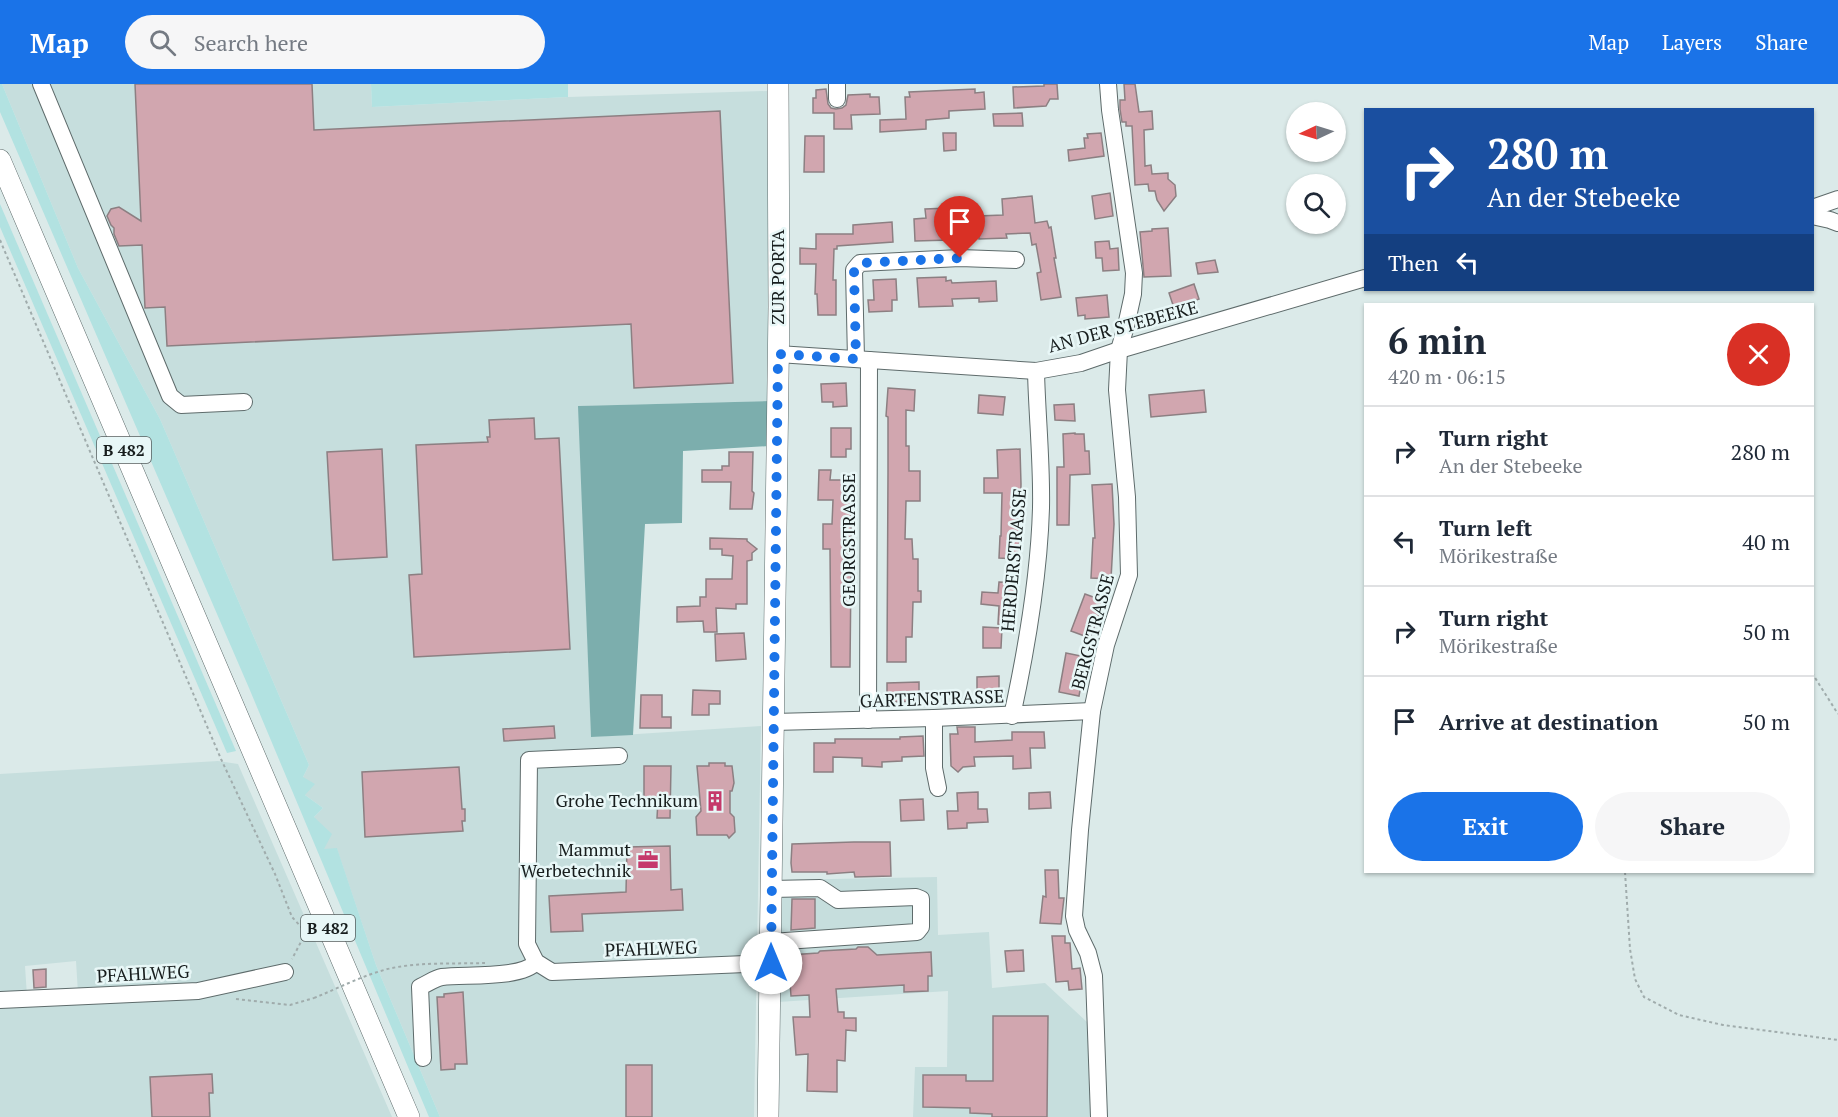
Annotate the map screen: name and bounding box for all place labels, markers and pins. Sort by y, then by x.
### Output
pin [934,196,985,258]
place label: Grohe Technikum [555,788,698,812]
building icon: Grohe Technikum [703,789,727,813]
place label: Mammut Werbetechnik [520,837,632,882]
office icon: Mammut Werbetechnik [636,848,660,872]

